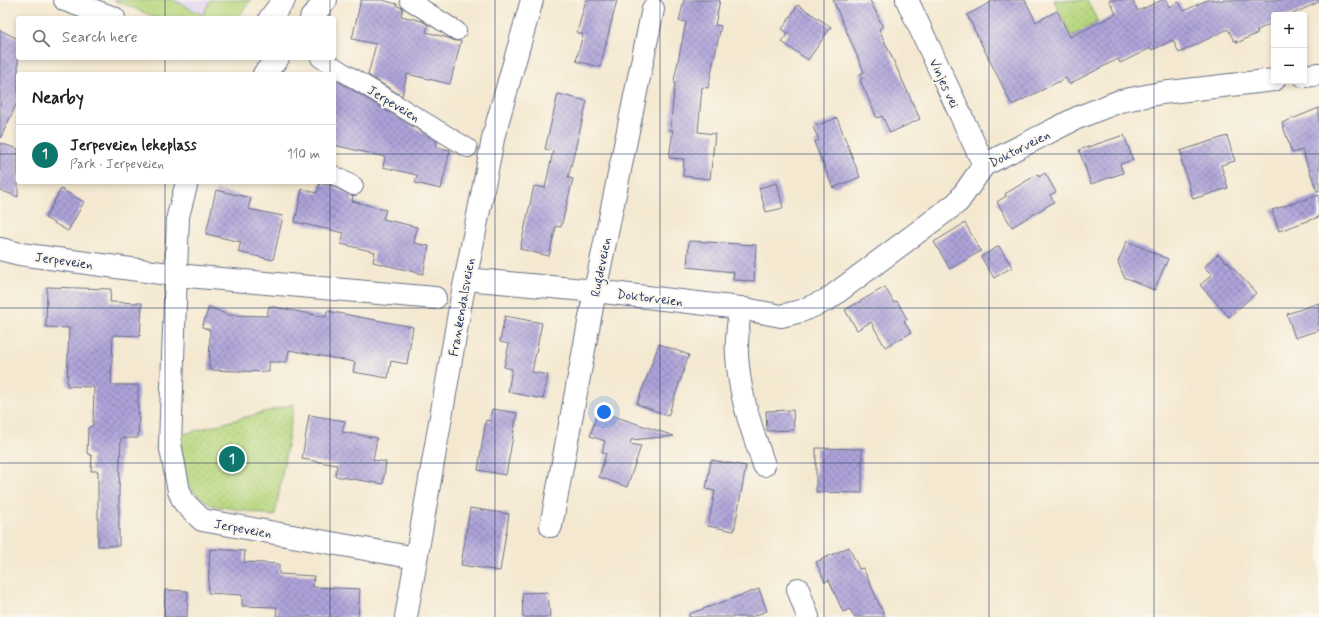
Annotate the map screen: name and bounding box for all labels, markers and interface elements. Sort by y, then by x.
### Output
map controls [1271,12,1307,84]
button: + [1271,12,1307,48]
search box [16,16,336,60]
icon: search [30,27,52,49]
text: Search here [62,28,138,48]
button: − [1271,48,1307,84]
street label: Vinjes vei [925,56,962,111]
street label: Jerpeveien [364,82,423,127]
text: Nearby [32,87,84,109]
street label: Doktorveien [986,127,1053,172]
text: Jerpeveien lekeplass [70,136,197,156]
text: 1 [42,146,48,163]
text: 110 m [287,146,320,163]
text: Park · Jerpeveien [70,156,164,173]
street label: Rugdeveien [587,236,618,299]
street label: Jerpeveien [34,249,94,274]
street label: Frankendalsveien [445,257,480,358]
street label: Doktorveien [616,286,684,311]
your location [594,402,614,422]
pin: 1 [219,444,245,474]
street label: Jerpeveien [213,516,273,543]

